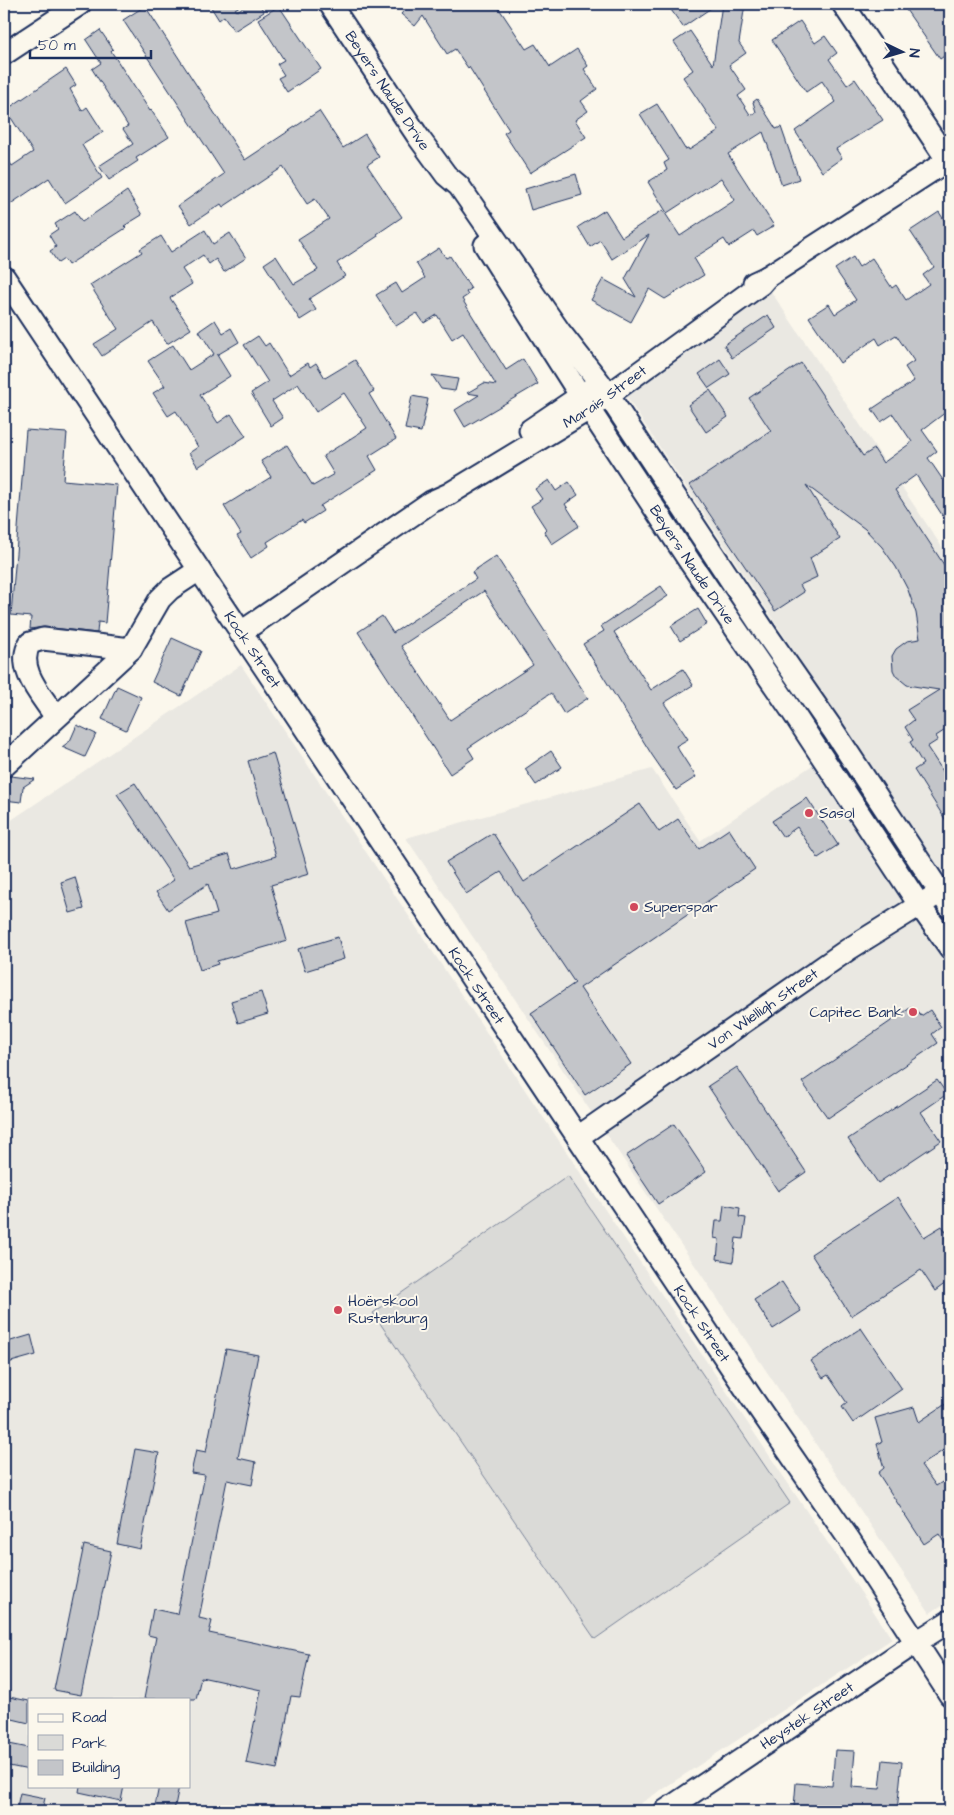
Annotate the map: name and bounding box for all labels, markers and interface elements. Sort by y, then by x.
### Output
street label: Beyers Naude Drive [340,27,435,155]
scale bar [30,28,151,60]
north arrow [876,28,926,78]
text: 50 m [38,35,76,56]
text: N [904,48,924,59]
street label: Marais Street [559,360,651,433]
street label: Beyers Naude Drive [645,501,740,628]
street label: Kock Street [219,607,286,692]
place label: Sasol [819,803,855,824]
marker: Sasol [803,807,815,819]
place label: Superspar [644,897,718,918]
marker: Superspar [628,901,640,913]
street label: Kock Street [443,943,510,1028]
street label: Von Wielligh Street [703,963,822,1055]
place label: Capitec Bank [809,1002,903,1023]
marker: Capitec Bank [907,1006,919,1018]
street label: Kock Street [669,1281,735,1366]
place label: Hoërskool Rustenburg [348,1291,428,1330]
marker: Hoërskool Rustenburg [332,1304,344,1316]
street label: Heystek Street [756,1677,858,1755]
legend [28,1698,190,1788]
text: Road [72,1707,107,1728]
text: Park [72,1733,107,1754]
text: Building [72,1757,120,1779]

